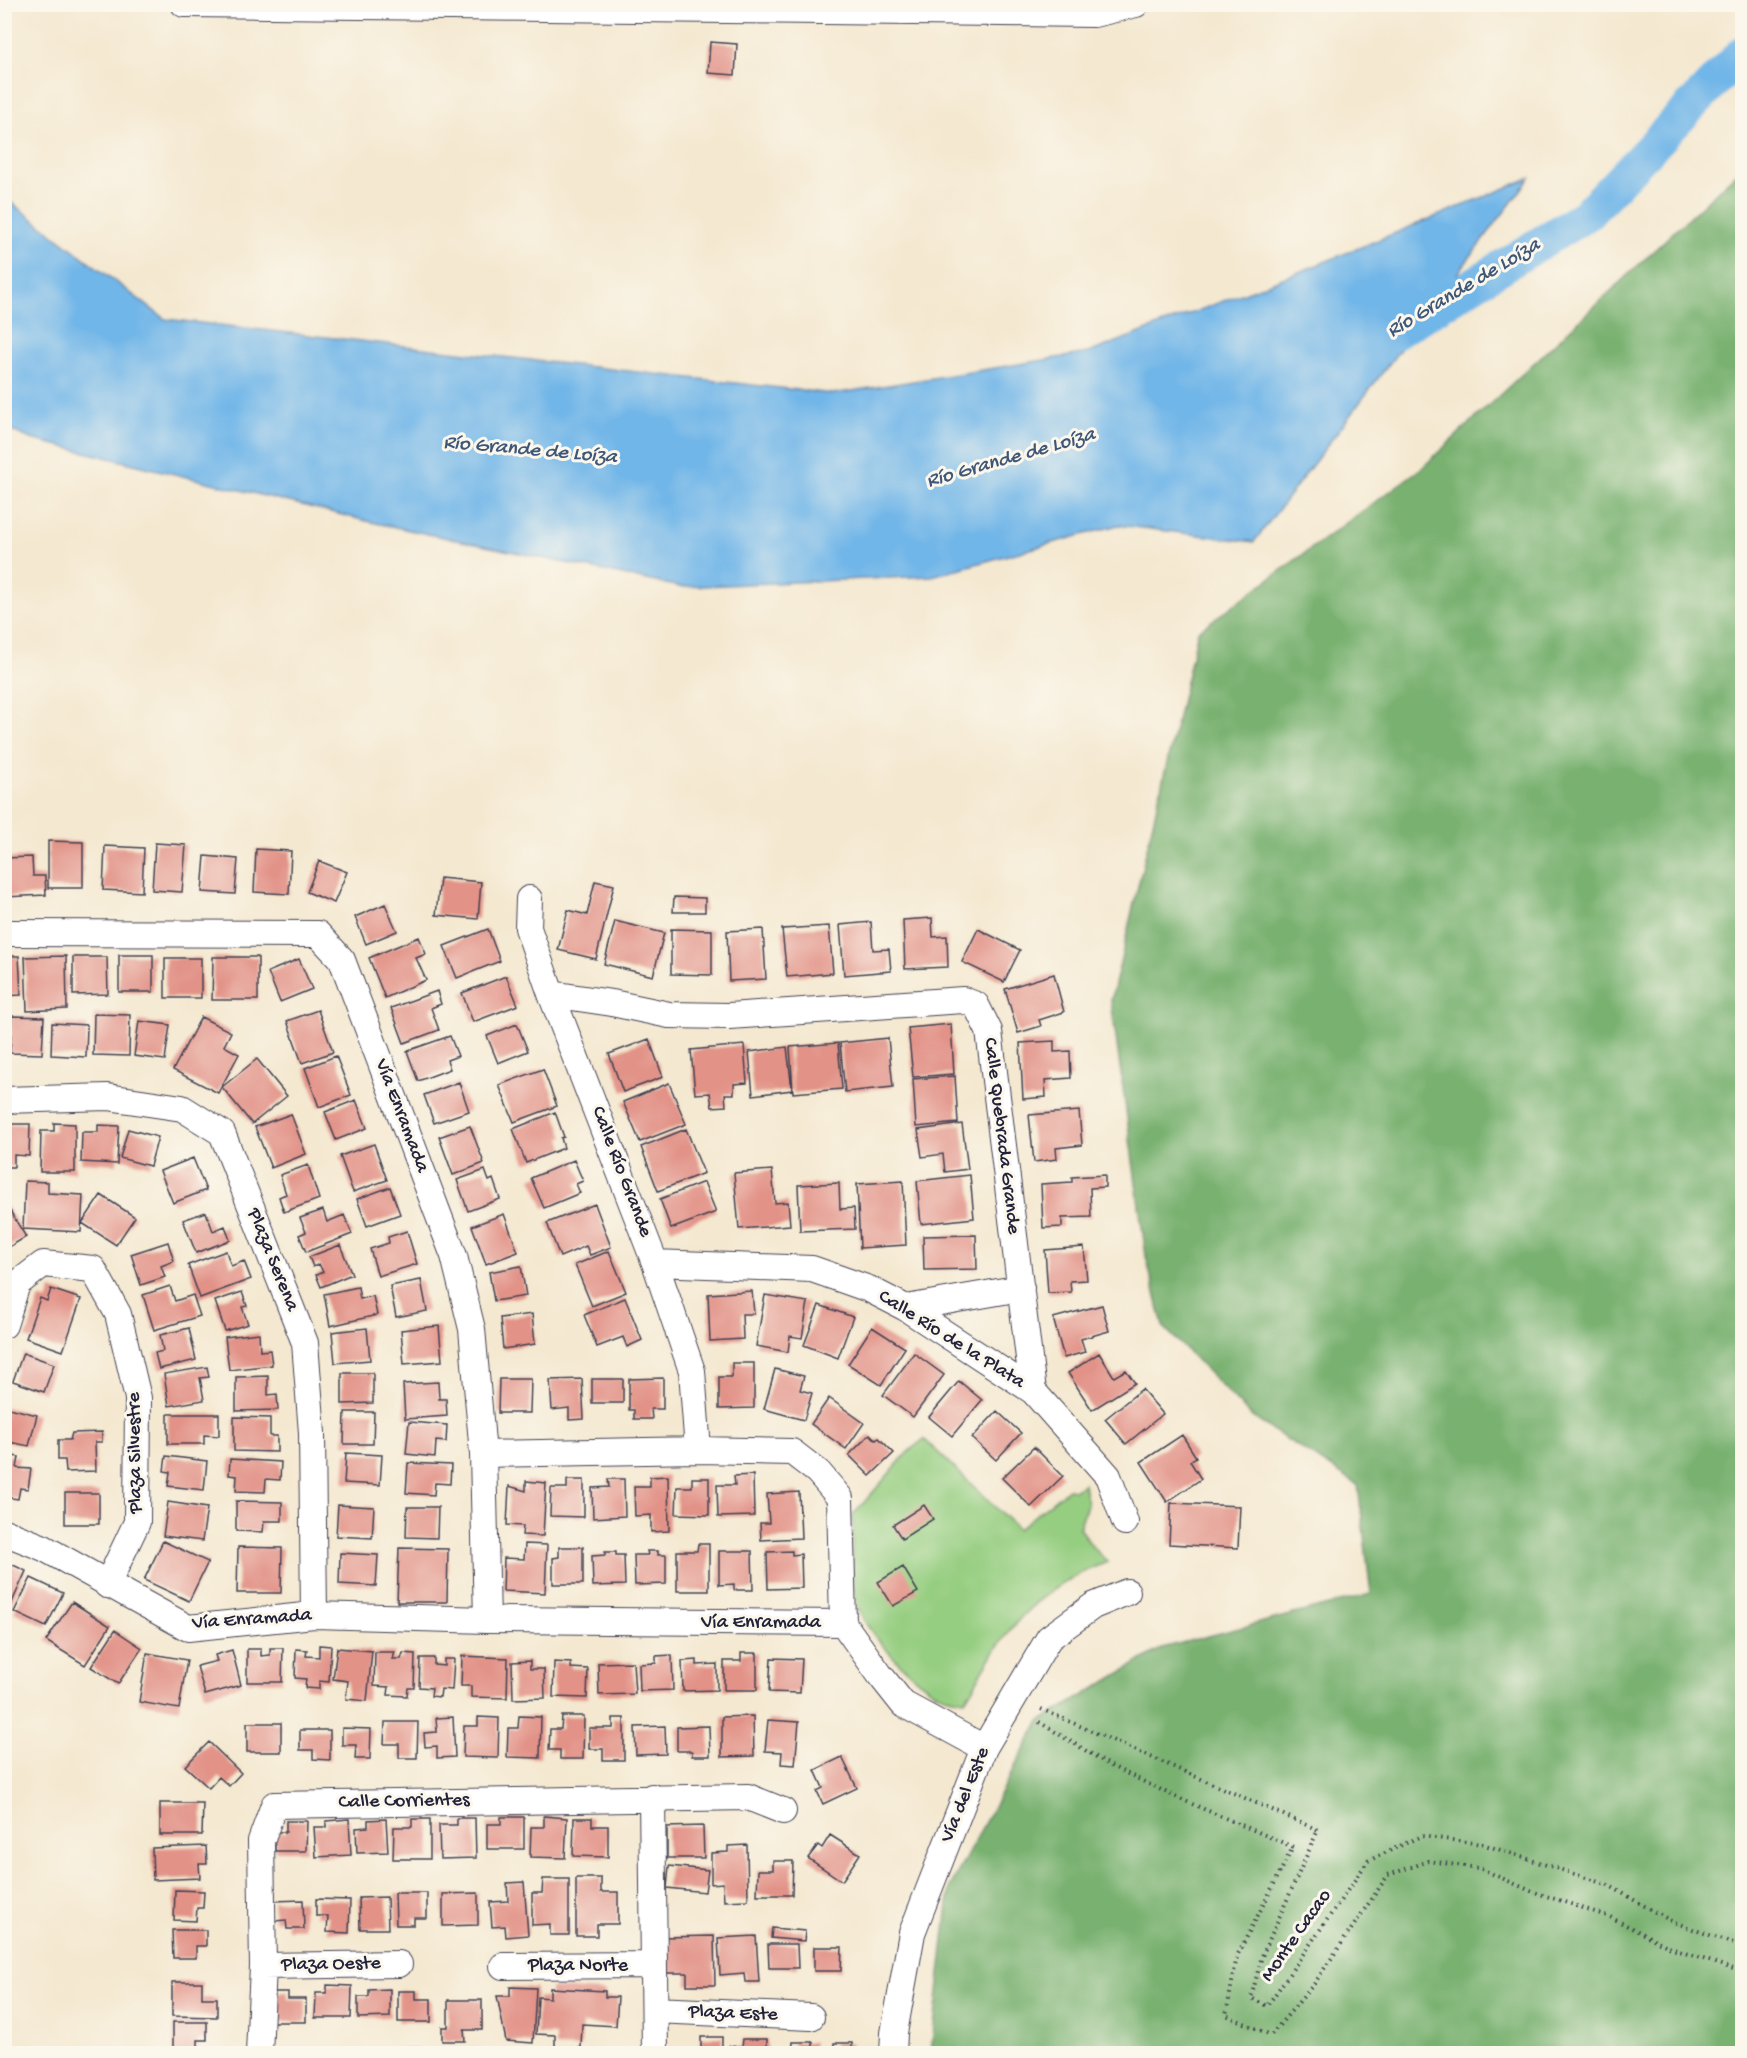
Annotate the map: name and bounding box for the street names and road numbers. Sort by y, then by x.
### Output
street label: Calle Quebrada Grande [978,1037,1025,1236]
street label: Vía Enramada [368,1055,433,1177]
street label: Calle Río Grande [586,1103,657,1241]
street label: Plaza Serena [241,1204,303,1316]
street label: Calle Río de la Plata [873,1286,1029,1395]
street label: Plaza Silvestre [123,1391,149,1515]
street label: Vía Enramada [191,1604,313,1636]
street label: Vía Enramada [700,1612,822,1635]
street label: Vía del Este [936,1743,996,1847]
street label: Calle Corrientes [338,1789,470,1815]
street label: Monte Cacao [1257,1885,1337,1987]
street label: Plaza Oeste [280,1953,382,1977]
street label: Plaza Norte [527,1955,629,1978]
street label: Plaza Este [687,2001,779,2027]

